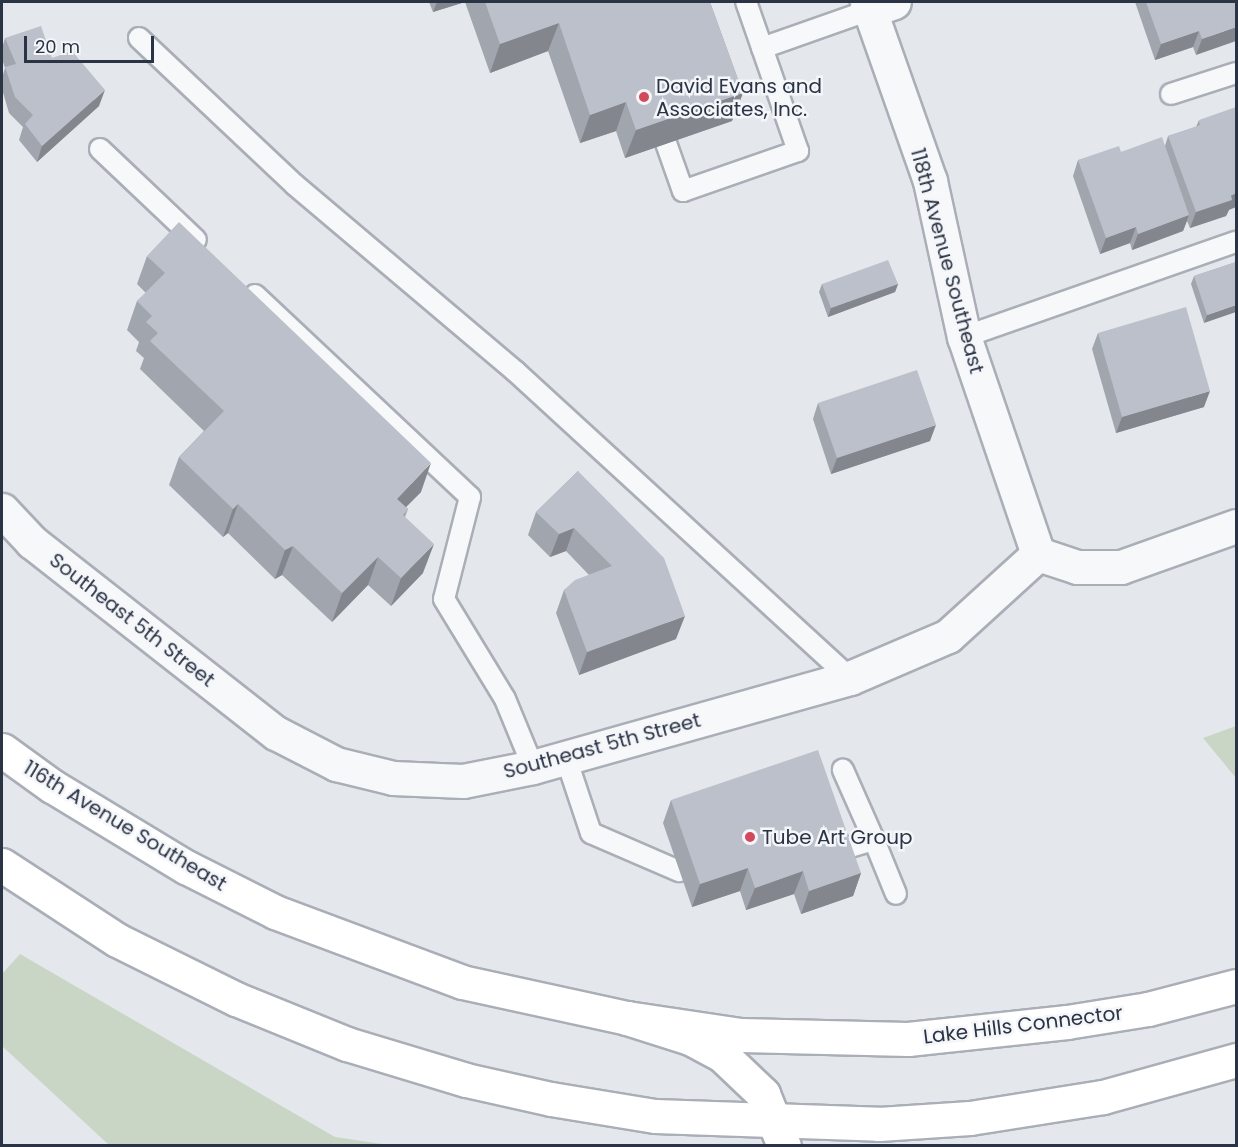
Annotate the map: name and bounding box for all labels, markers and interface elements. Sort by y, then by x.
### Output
scale bar [27,24,158,62]
text: 20 m [35,34,80,59]
place label: David Evans and Associates, Inc. [656,74,822,121]
marker: David Evans and Associates, Inc. [637,90,651,104]
street label: 118th Avenue Southeast [905,146,989,376]
street label: Southeast 5th Street [45,548,219,692]
street label: Southeast 5th Street [501,708,703,784]
street label: 116th Avenue Southeast [19,756,231,896]
place label: Tube Art Group [762,825,913,849]
marker: Tube Art Group [743,830,757,844]
street label: Lake Hills Connector [922,1001,1124,1049]

